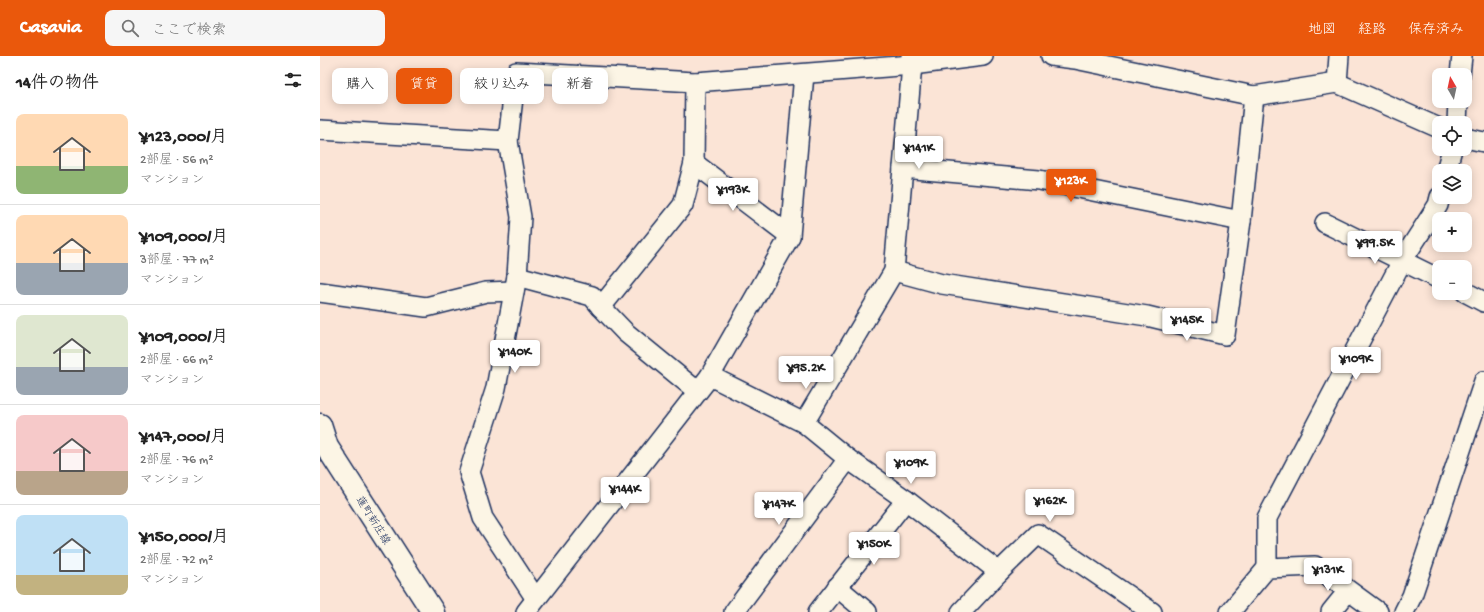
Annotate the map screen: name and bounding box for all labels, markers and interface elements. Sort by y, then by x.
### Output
search box [105,10,385,46]
text: Casavia [20,17,81,40]
icon: search [119,17,141,39]
text: ここで検索 [151,22,226,40]
text: 地図 [1308,22,1336,39]
text: 経路 [1358,22,1386,39]
text: 保存済み [1408,22,1464,39]
chip: 購入 [332,68,388,104]
chip: 賃貸 [396,68,452,104]
chip: 絞り込み [460,68,544,104]
chip: 新着 [552,68,608,104]
north arrow [1432,68,1472,108]
map controls [1432,68,1472,300]
icon: filters [282,69,304,91]
text: 14件の物件 [16,74,99,94]
button: locate [1432,116,1472,156]
text: ¥123,000/月 [140,128,227,148]
icon: home [48,130,96,178]
pin: ¥141K [891,136,947,170]
text: ¥141K [904,141,934,156]
text: 2部屋 · 56 m² [140,153,214,168]
button: layers [1432,164,1472,204]
pin: ¥123K [1043,169,1099,203]
text: マンション [140,173,204,188]
text: ¥123K [1055,174,1087,189]
pin: ¥193K [705,178,761,212]
text: ¥193K [717,183,749,198]
button: + [1432,212,1472,252]
text: ¥109,000/月 [140,228,228,248]
icon: home [48,231,96,279]
pin: ¥99.5K [1342,231,1408,265]
text: ¥99.5K [1356,236,1394,251]
text: 3部屋 · 77 m² [140,253,214,268]
button: − [1432,260,1472,300]
text: マンション [140,273,204,288]
pin: ¥145K [1159,308,1215,342]
text: ¥145K [1171,313,1203,328]
text: ¥109,000/月 [140,328,228,348]
icon: home [48,331,96,379]
pin: ¥140K [487,340,543,374]
text: ¥140K [499,345,531,360]
pin: ¥109K [1328,347,1384,381]
text: ¥109K [1340,352,1372,367]
text: 2部屋 · 66 m² [140,353,213,368]
pin: ¥95.2K [773,356,839,390]
text: ¥95.2K [788,361,825,376]
text: マンション [140,373,204,388]
text: ¥147,000/月 [140,428,227,448]
icon: home [48,431,96,479]
pin: ¥109K [883,451,939,485]
text: 2部屋 · 76 m² [140,453,213,468]
text: ¥109K [895,456,927,471]
text: マンション [140,473,204,488]
pin: ¥144K [597,477,653,511]
text: ¥144K [610,482,640,497]
pin: ¥162K [1022,489,1078,523]
pin: ¥147K [751,492,807,526]
street label: 蓮町新庄線 [353,494,393,548]
text: ¥162K [1034,494,1066,509]
text: ¥147K [763,497,795,512]
text: ¥150,000/月 [140,528,229,548]
icon: home [48,531,96,579]
pin: ¥150K [846,532,902,566]
text: ¥150K [858,537,890,552]
text: 2部屋 · 72 m² [140,553,213,568]
pin: ¥131K [1300,558,1356,592]
text: ¥131K [1313,563,1343,578]
text: マンション [140,573,204,588]

